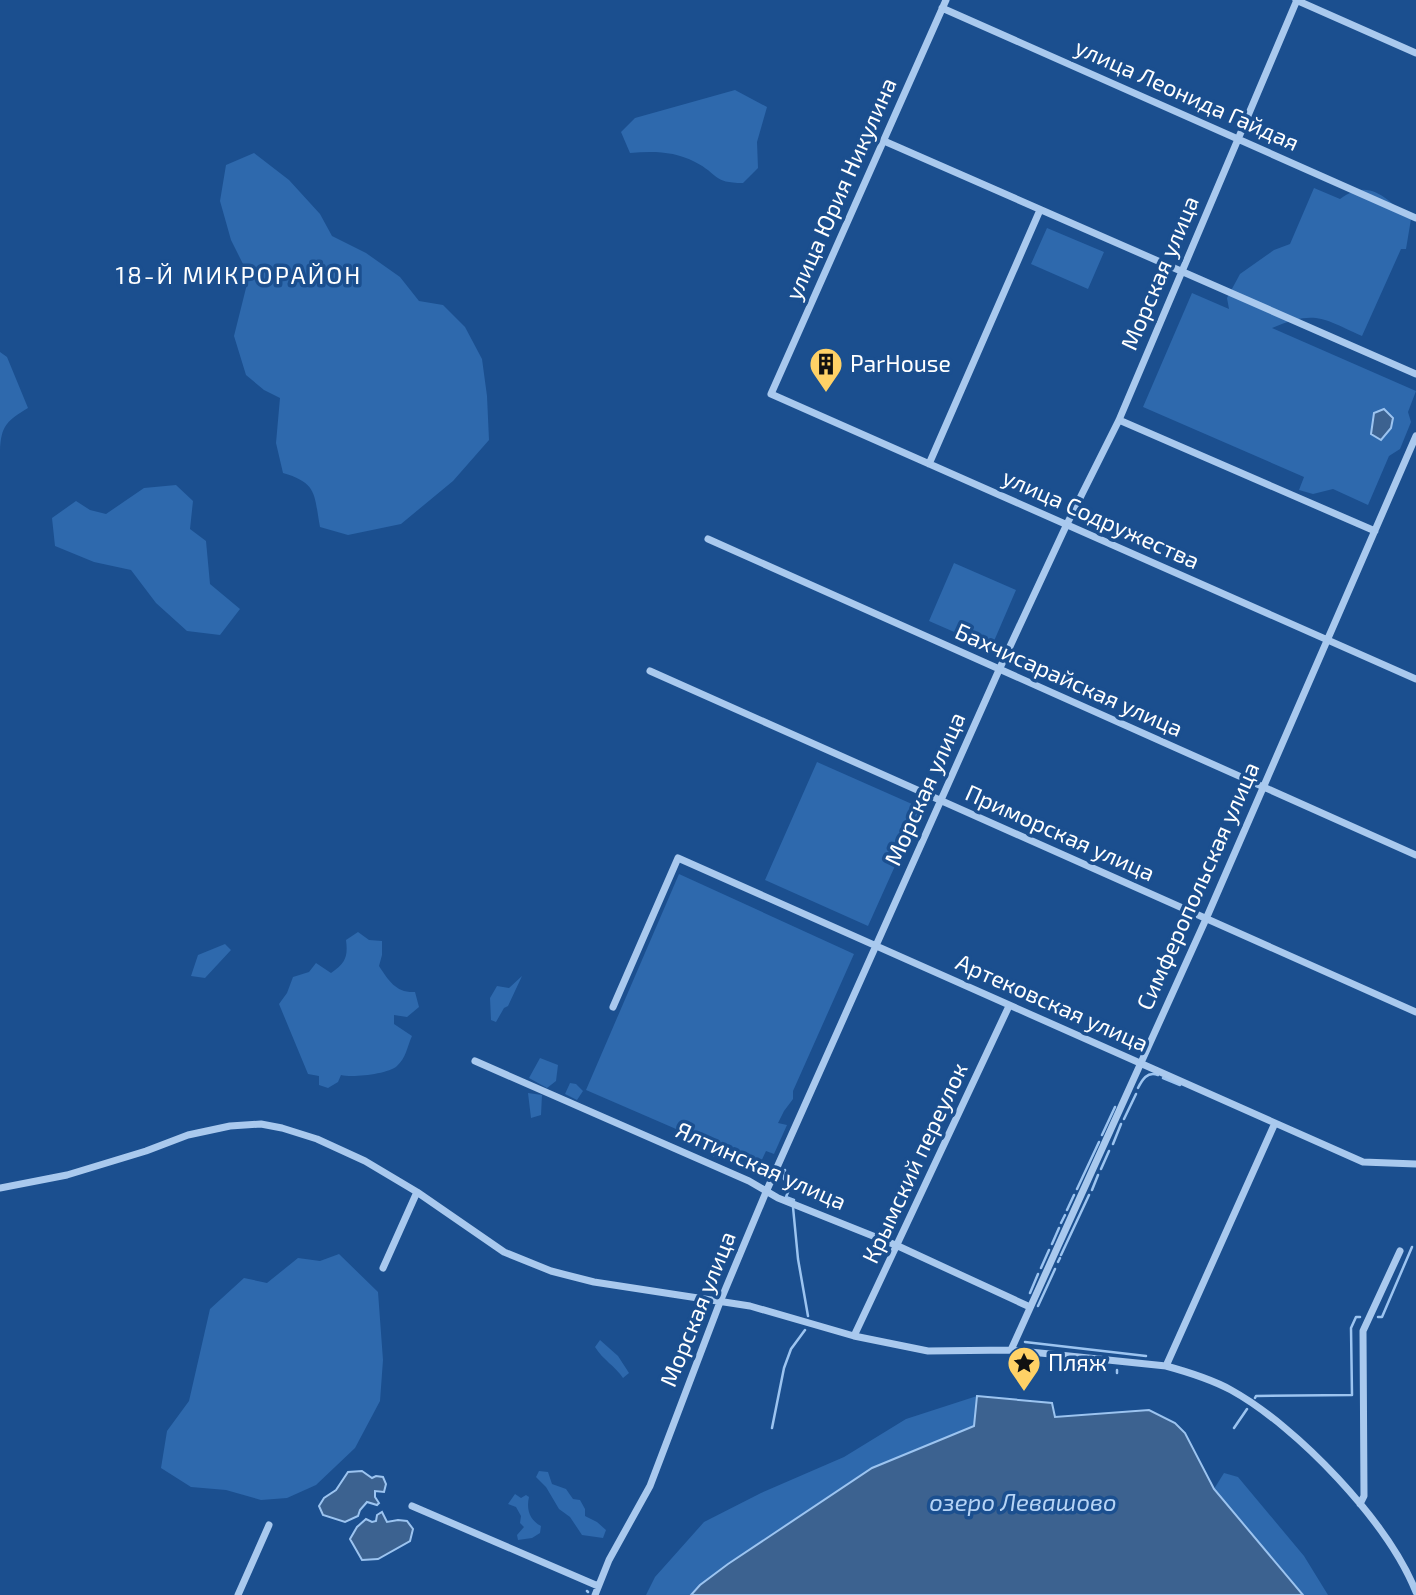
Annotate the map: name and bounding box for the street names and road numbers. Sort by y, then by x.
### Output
street label: улица Леонида Гайдая [1071,32,1304,157]
street label: улица Юрия Никулина [778,73,903,304]
street label: Морская улица [1114,191,1205,354]
street label: улица Содружества [998,462,1204,575]
street label: Бахчисарайская улица [951,616,1188,743]
street label: Морская улица [878,708,971,870]
street label: Симферопольская улица [1130,757,1265,1014]
street label: Приморская улица [961,778,1159,887]
street label: Артековская улица [952,947,1153,1058]
street label: Крымский переулок [855,1058,974,1268]
street label: Ялтинская улица [672,1115,851,1216]
street label: Морская улица [653,1227,742,1391]

